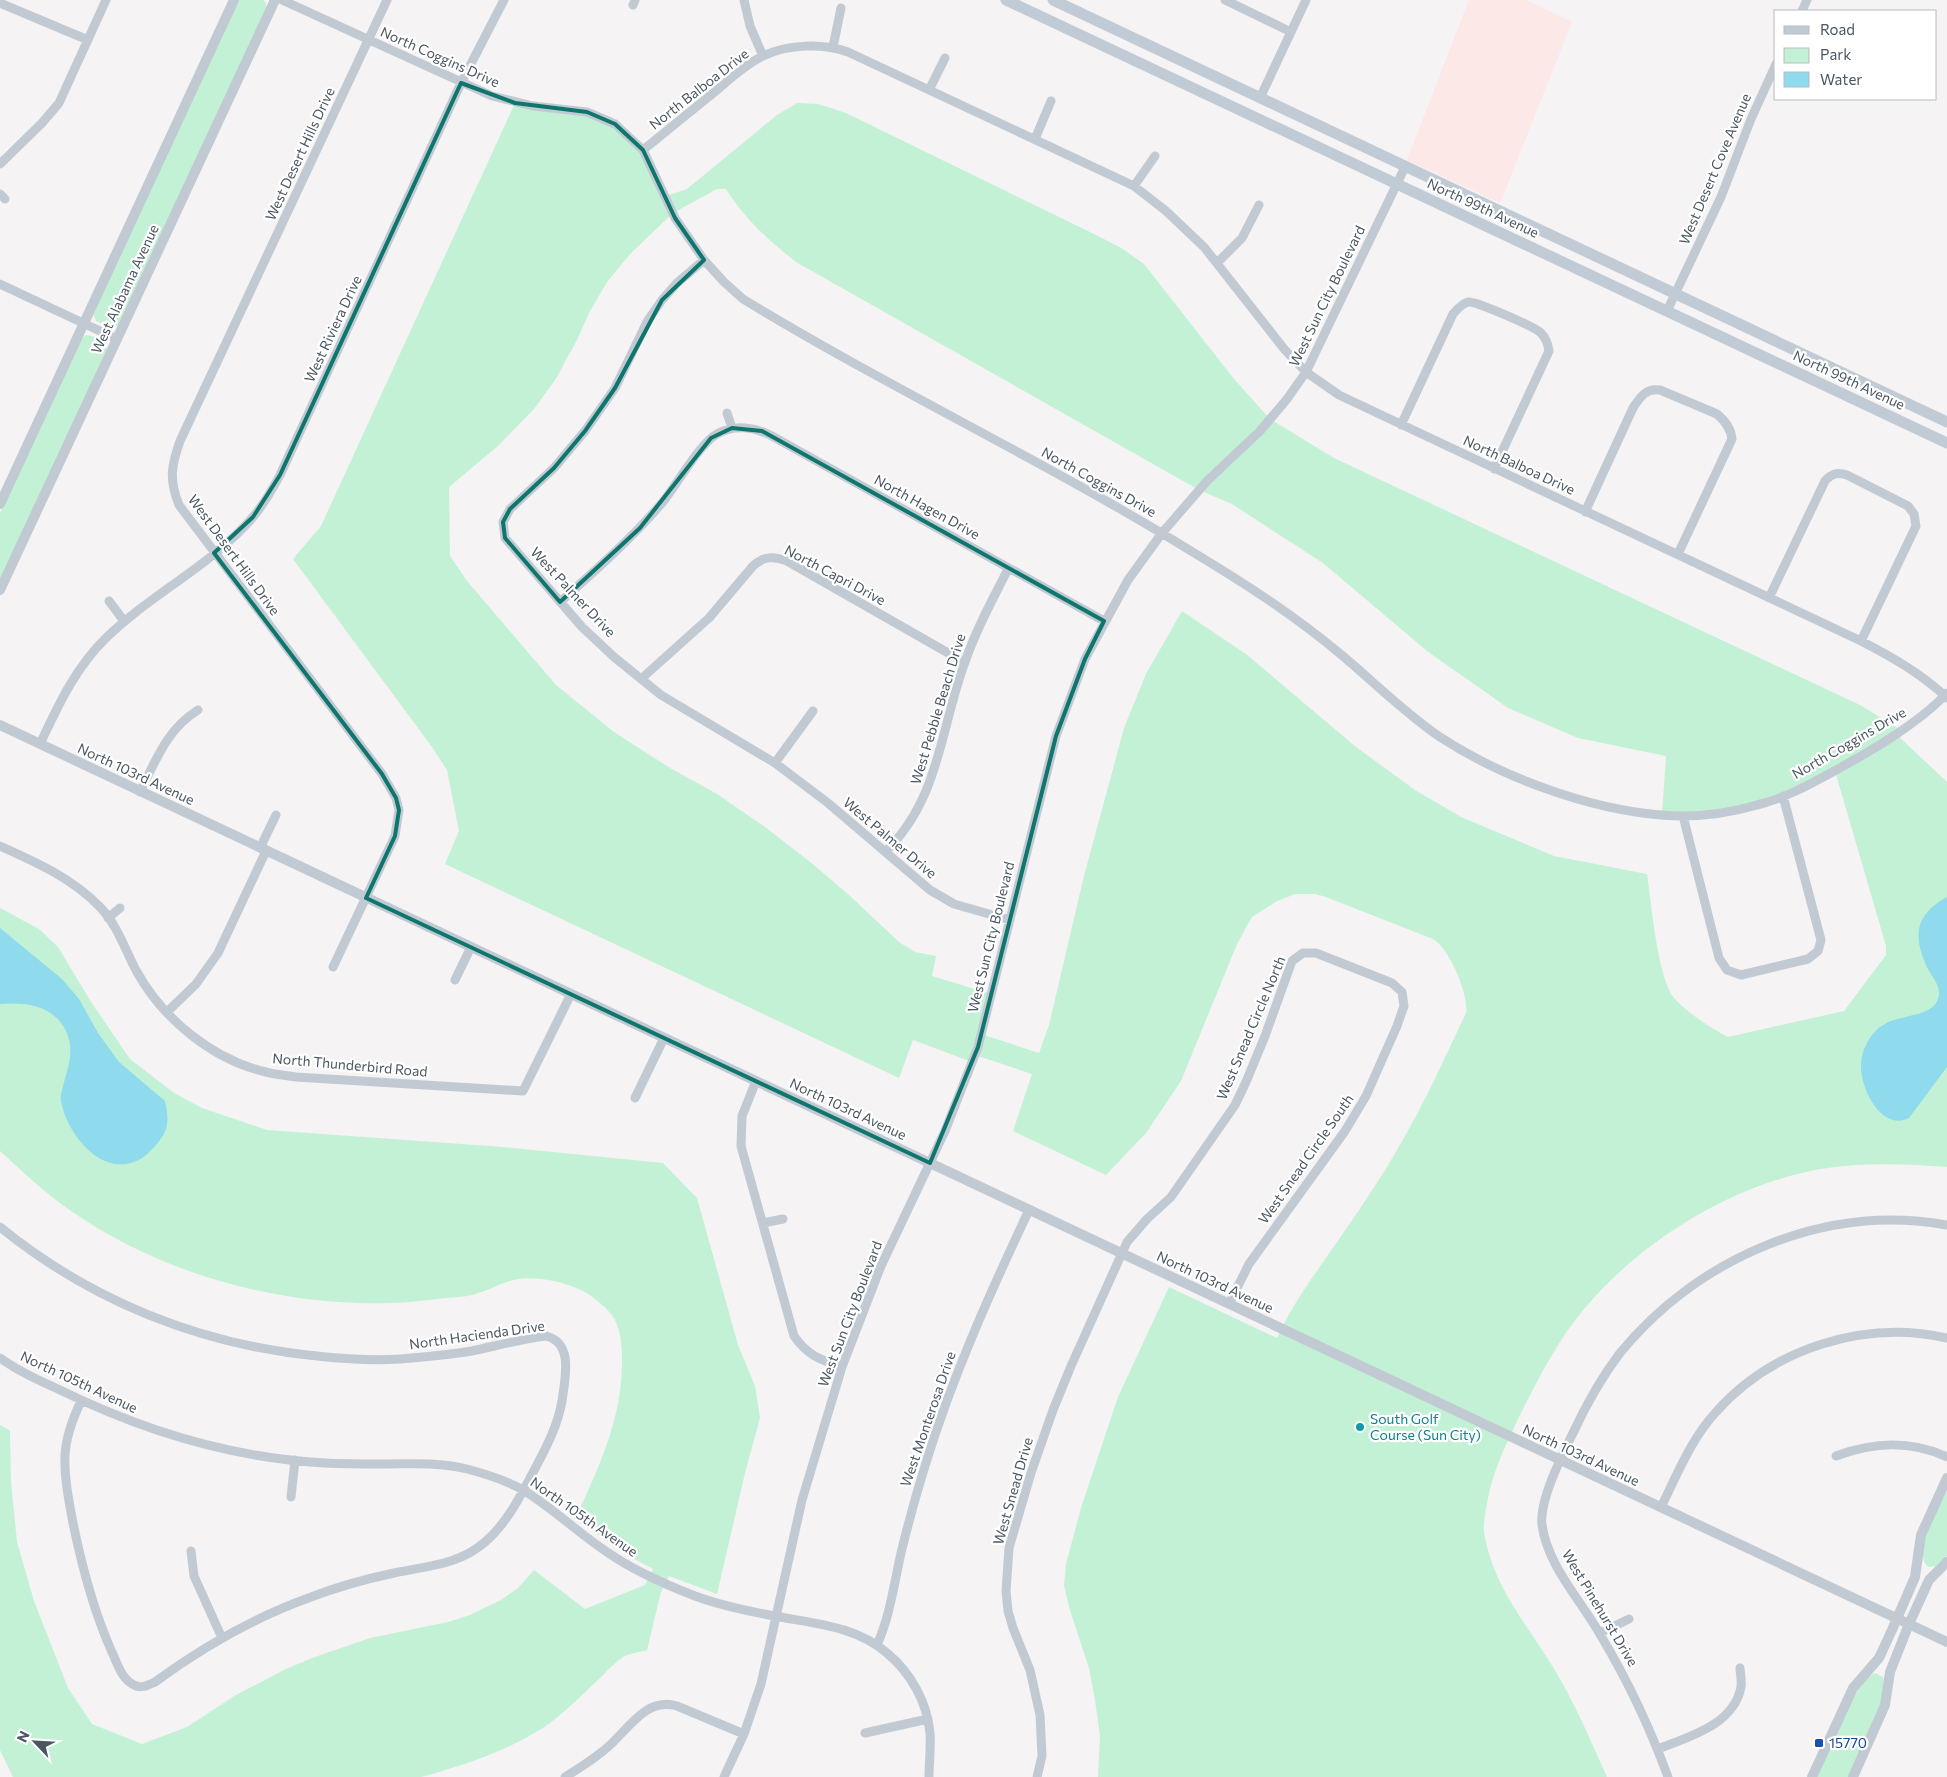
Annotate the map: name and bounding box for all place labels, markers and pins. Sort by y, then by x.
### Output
place label: South Golf Course (Sun City) [1370,1410,1481,1443]
marker: South Golf Course (Sun City) [1354,1421,1366,1433]
place label: 15770 [1829,1734,1867,1751]
marker: 15770 [1813,1737,1825,1749]

